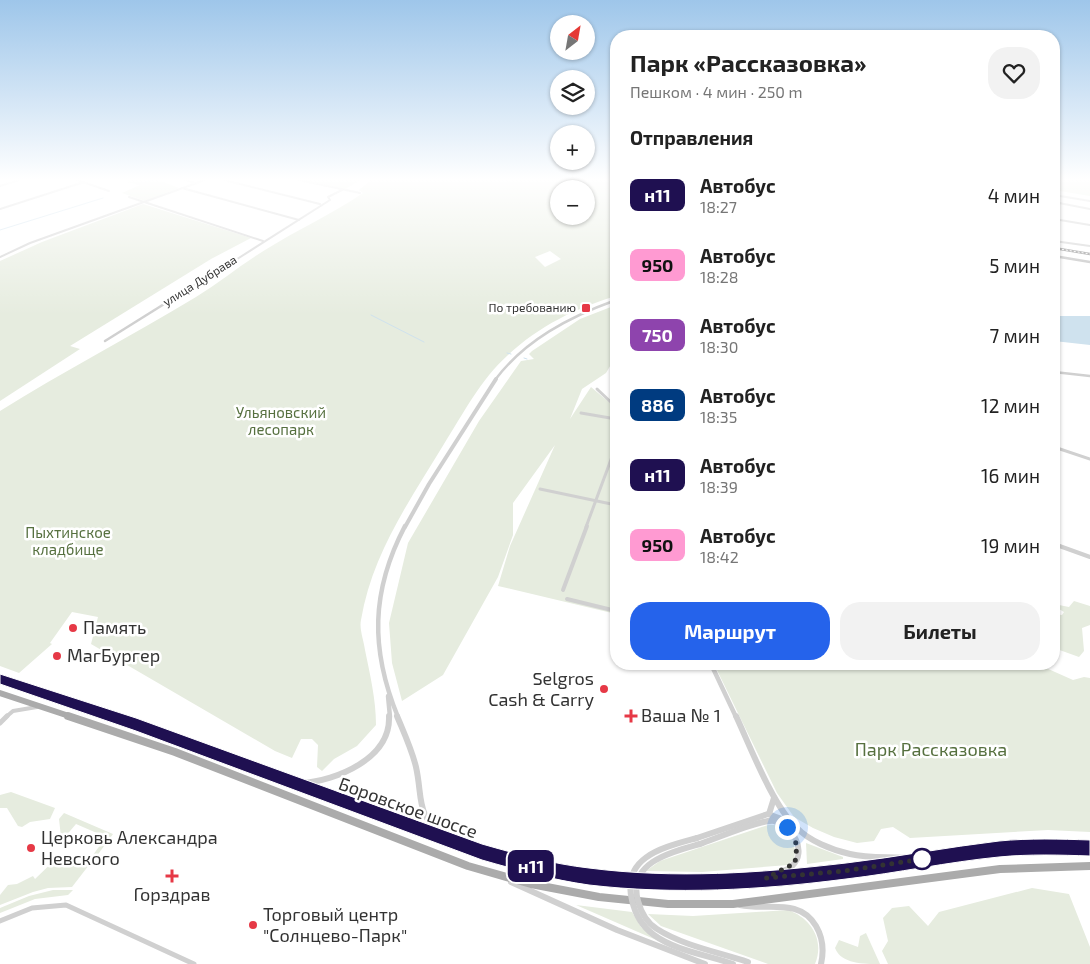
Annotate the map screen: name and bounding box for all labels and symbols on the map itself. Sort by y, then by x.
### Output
north arrow [550,15,595,60]
street label: улица Дубрава [160,252,240,309]
place label: По требованию [489,300,576,314]
marker: По требованию [580,302,592,314]
park label: Ульяновский лесопарк [236,403,326,438]
park label: Пыхтинское кладбище [25,523,111,558]
place label: Память [83,616,146,638]
marker: Память [67,622,79,634]
place label: МагБургер [67,644,160,666]
marker: МагБургер [51,650,63,662]
place label: Selgros Cash & Carry [488,667,594,710]
marker: Selgros Cash & Carry [598,683,610,695]
place label: Ваша № 1 [641,704,721,726]
marker: Ваша № 1 [625,710,637,722]
park label: Парк Рассказовка [855,738,1007,760]
street label: Боровское шоссе [336,772,481,842]
your location [775,815,800,840]
place label: Церковь Александра Невского [41,826,218,869]
marker: Церковь Александра Невского [25,842,37,854]
unlabelled marker [911,848,933,870]
line badge: н11 [502,850,560,882]
marker: Горздрав [166,870,178,882]
place label: Горздрав [133,883,211,905]
place label: Торговый центр "Солнцево-Парк" [263,903,407,946]
marker: Торговый центр "Солнцево-Парк" [247,919,259,931]

